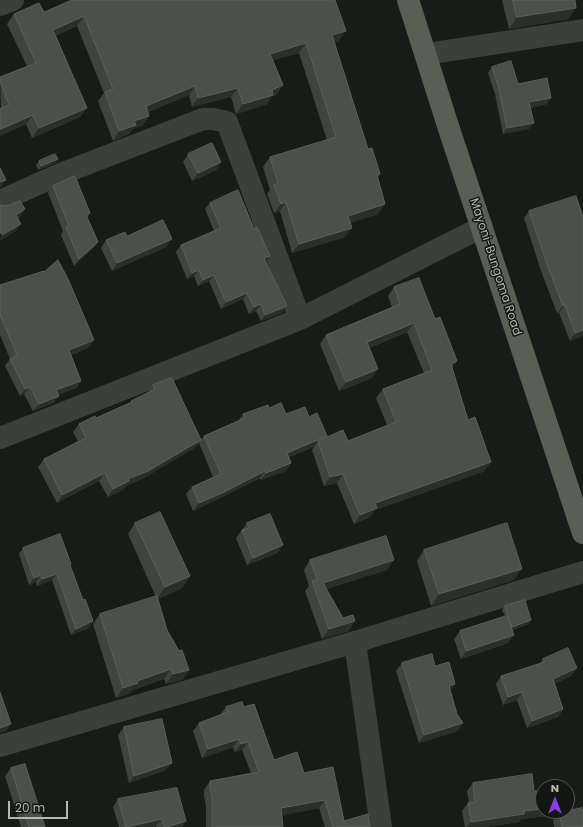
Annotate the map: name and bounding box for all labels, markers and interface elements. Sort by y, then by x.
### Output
street label: Mayoni-Bungoma Road [466,197,524,337]
north arrow [535,779,575,819]
text: N [551,780,559,796]
scale bar [10,793,70,819]
text: 20 m [15,799,45,816]

